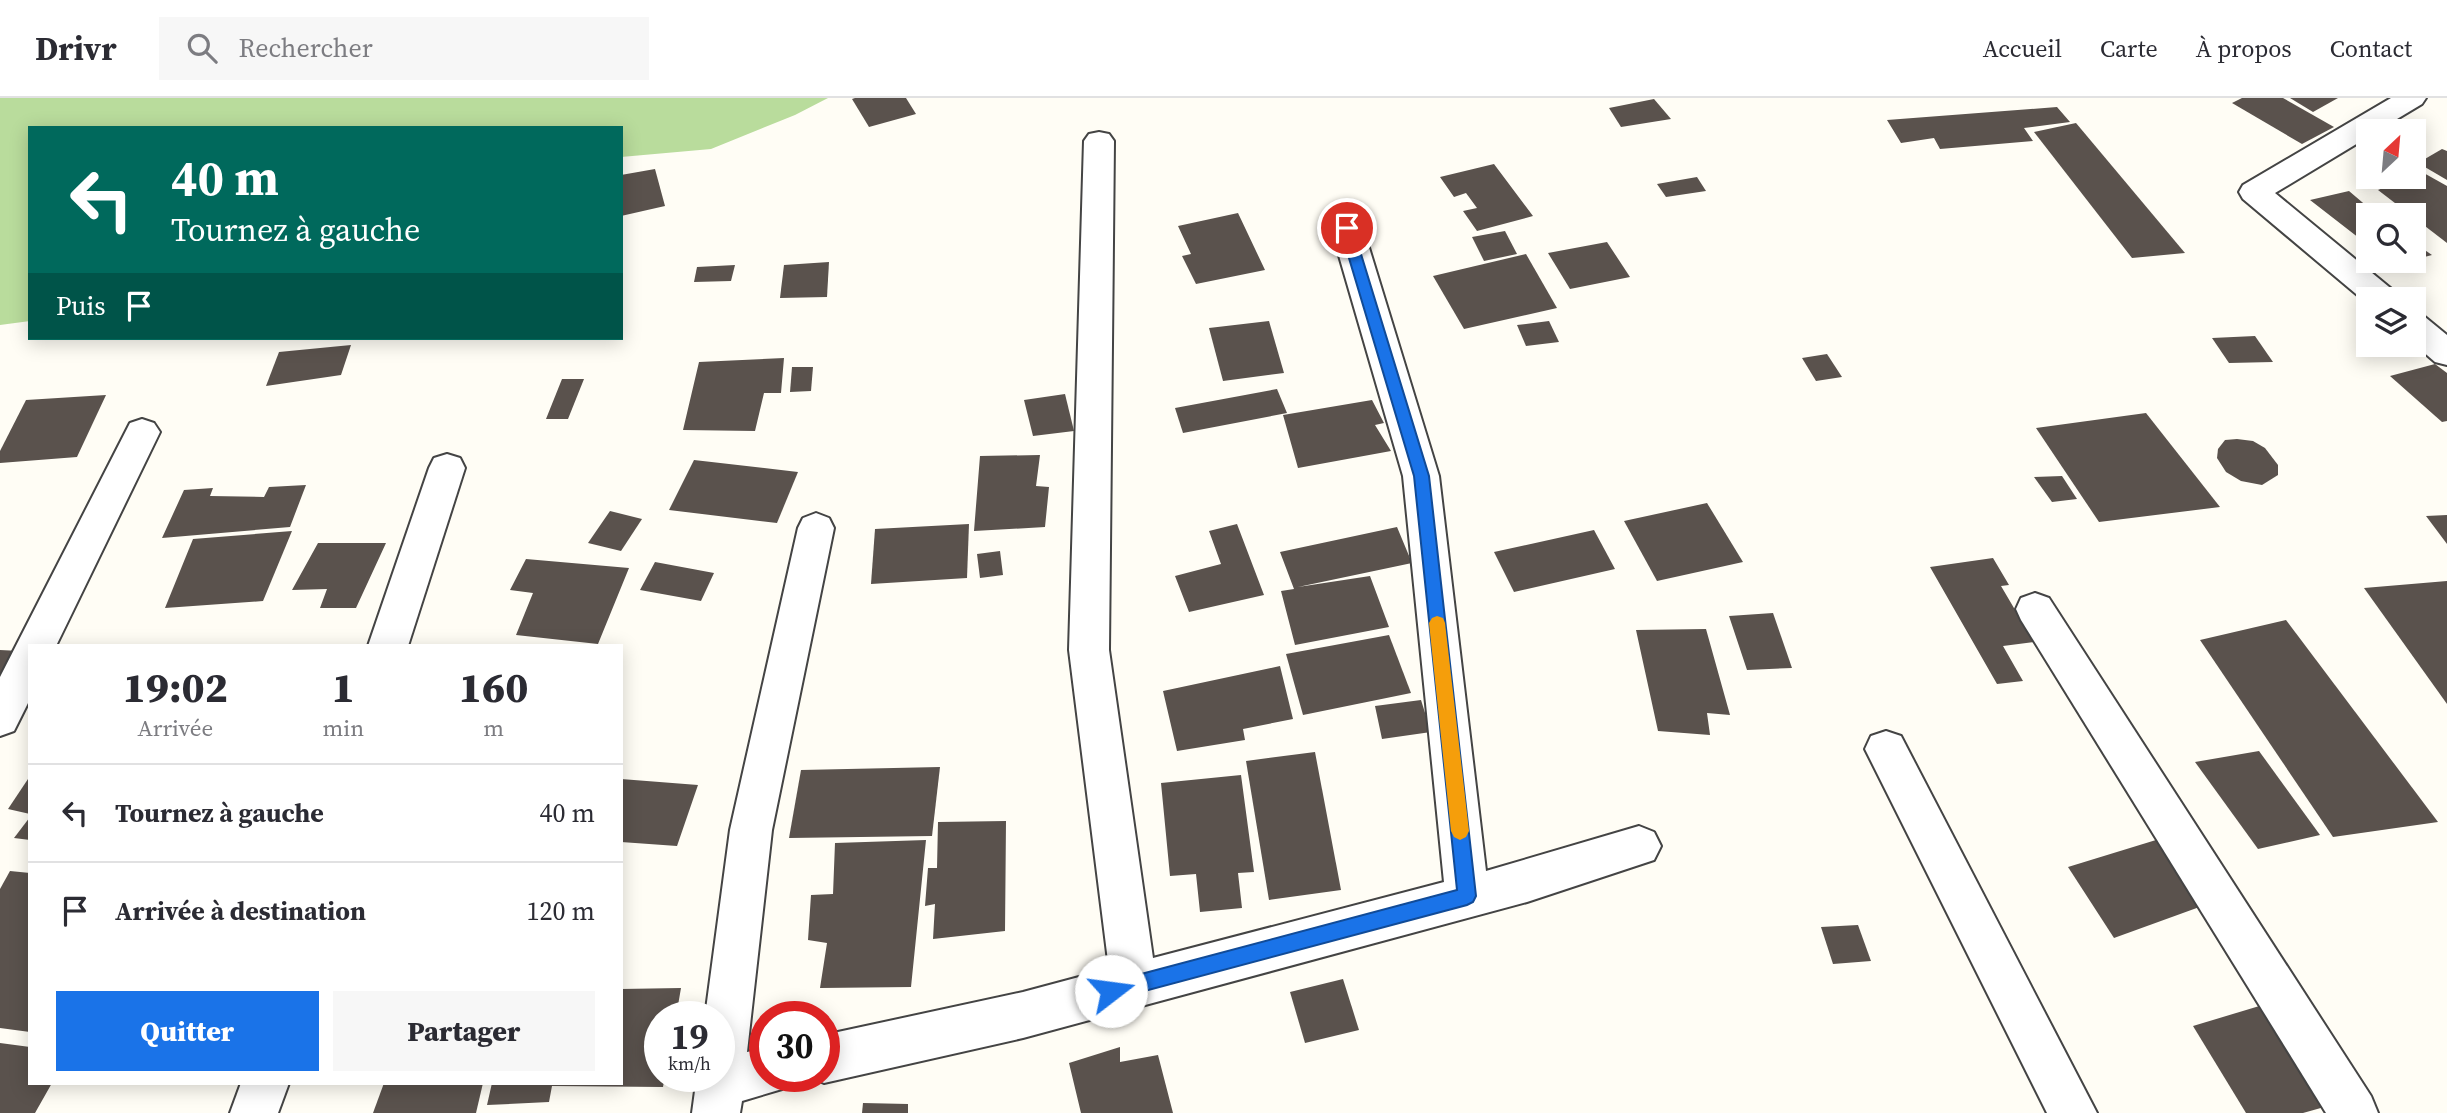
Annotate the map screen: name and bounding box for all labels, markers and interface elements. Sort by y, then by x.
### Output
search box [159,17,649,80]
text: Drivr [35,26,117,71]
icon: search [183,29,221,67]
text: Rechercher [239,30,373,66]
text: Accueil [1983,32,2062,65]
text: Carte [2100,32,2158,65]
text: À propos [2196,32,2292,65]
text: Contact [2330,32,2412,65]
north arrow [2356,119,2426,189]
map controls [2356,119,2426,357]
text: 40 m [171,144,279,211]
icon: left [56,154,147,245]
pin [1317,198,1377,258]
button: search [2356,203,2426,273]
text: Tournez à gauche [171,208,420,252]
icon: arrive [1328,209,1366,247]
icon: arrive [120,287,158,325]
button: layers [2356,287,2426,357]
text: Puis [56,288,106,324]
text: 19:02 [123,658,228,716]
text: 1 [332,658,355,716]
text: 160 [459,658,528,716]
text: Arrivée [137,712,213,744]
text: min [323,712,364,744]
text: m [483,712,504,744]
icon: left [56,794,94,832]
text: Tournez à gauche [115,795,324,831]
text: 40 m [540,795,595,831]
icon: arrive [56,892,94,930]
text: Arrivée à destination [115,893,366,929]
text: 120 m [527,893,595,929]
position arrow [1074,954,1148,1028]
button: Quitter [56,991,319,1071]
button: Partager [333,991,595,1071]
speed limit sign: 30 [749,1001,840,1092]
text: 19 [671,1013,708,1061]
text: km/h [668,1051,711,1076]

